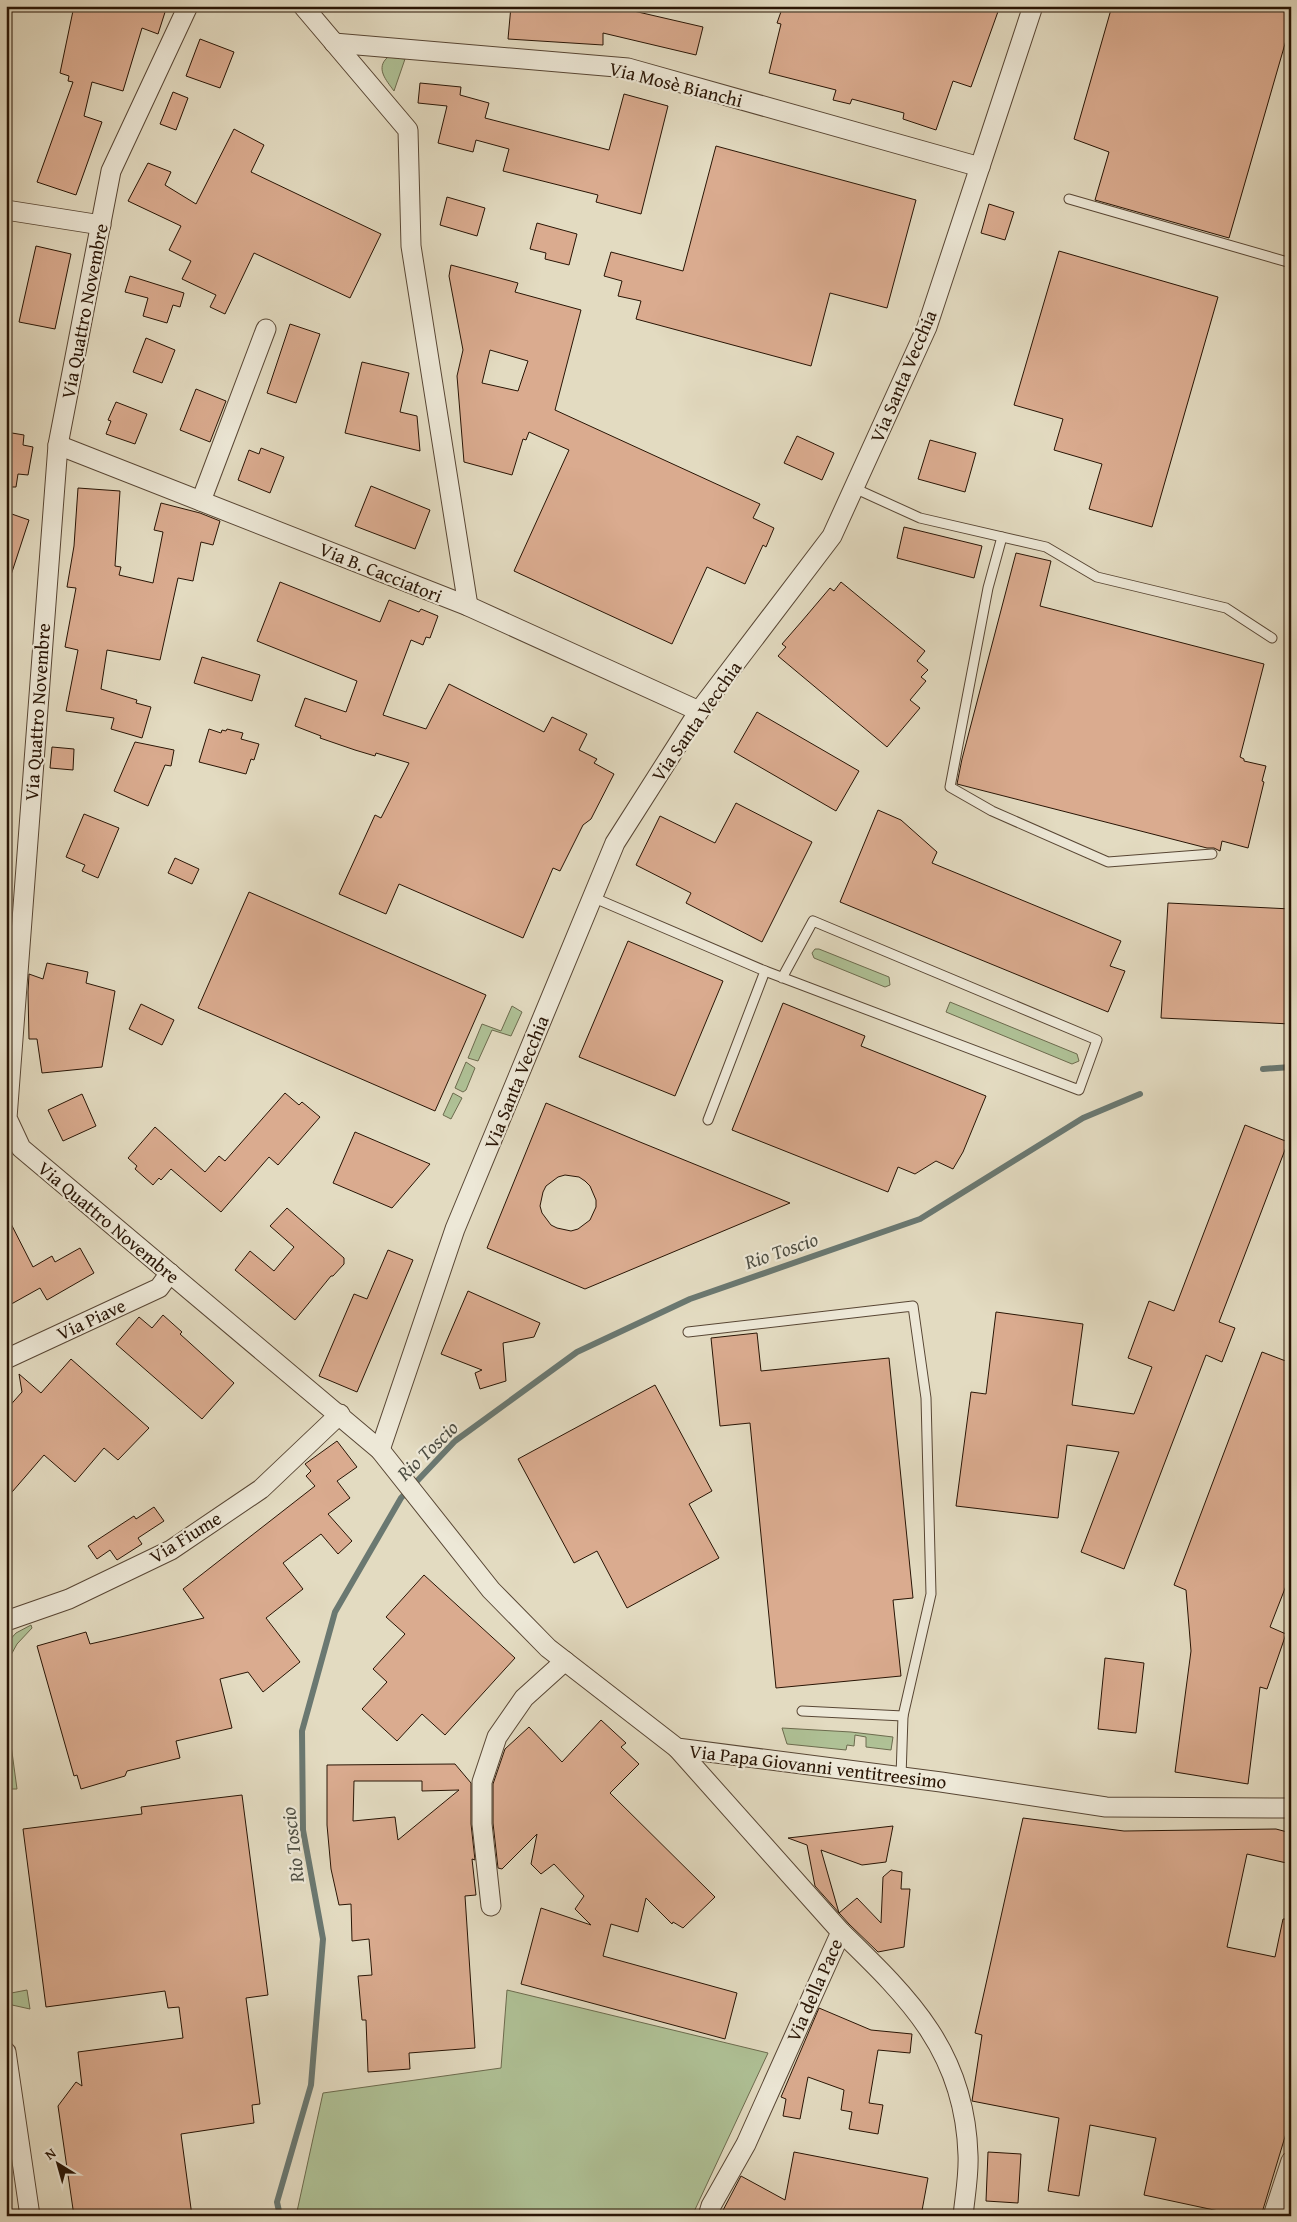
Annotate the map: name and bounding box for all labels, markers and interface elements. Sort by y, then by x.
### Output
street label: Via Mosè Bianchi [606,54,746,114]
street label: Via Quattro Novembre [53,221,115,401]
street label: Via Santa Vecchia [862,305,944,447]
street label: Via B. Cacciatori [315,535,447,609]
street label: Via Quattro Novembre [17,622,57,802]
street label: Via Santa Vecchia [644,655,748,787]
street label: Via Santa Vecchia [477,1011,555,1153]
street label: Via Quattro Novembre [32,1154,186,1290]
water label: Rio Toscio [739,1224,822,1276]
street label: Via Piave [52,1291,130,1347]
water label: Rio Toscio [389,1413,465,1487]
street label: Via Fiume [144,1504,227,1570]
street label: Via Papa Giovanni ventitreesimo [688,1736,948,1796]
water label: Rio Toscio [273,1805,311,1885]
street label: Via della Pace [779,1934,849,2046]
north arrow [32,2140,82,2190]
text: N [40,2142,60,2164]

